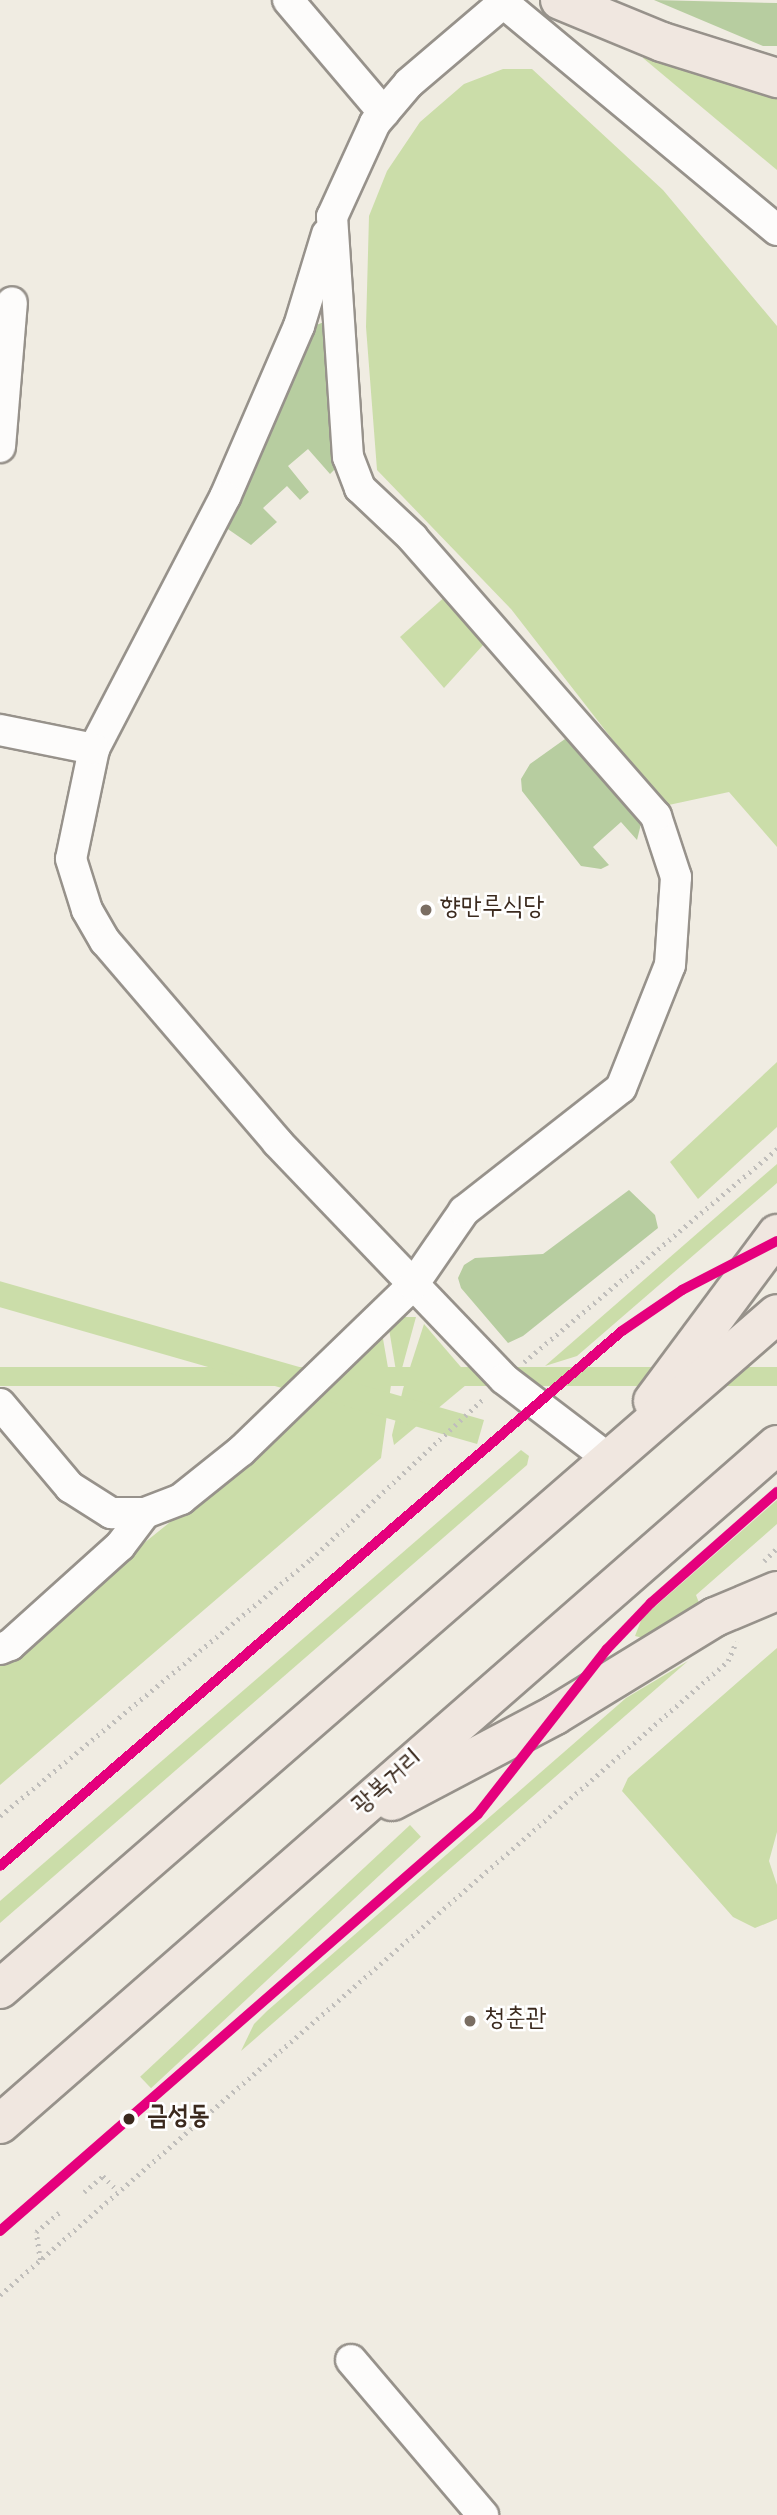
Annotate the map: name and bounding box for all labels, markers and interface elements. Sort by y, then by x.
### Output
place label: 향만루식당 [440,894,545,926]
marker: 향만루식당 [418,902,434,918]
street label: 광복거리 [347,1745,431,1823]
place label: 청춘관 [484,2005,547,2037]
marker: 청춘관 [462,2013,478,2029]
place label: 금성동 [147,2103,210,2135]
marker: 금성동 [117,2107,141,2131]

